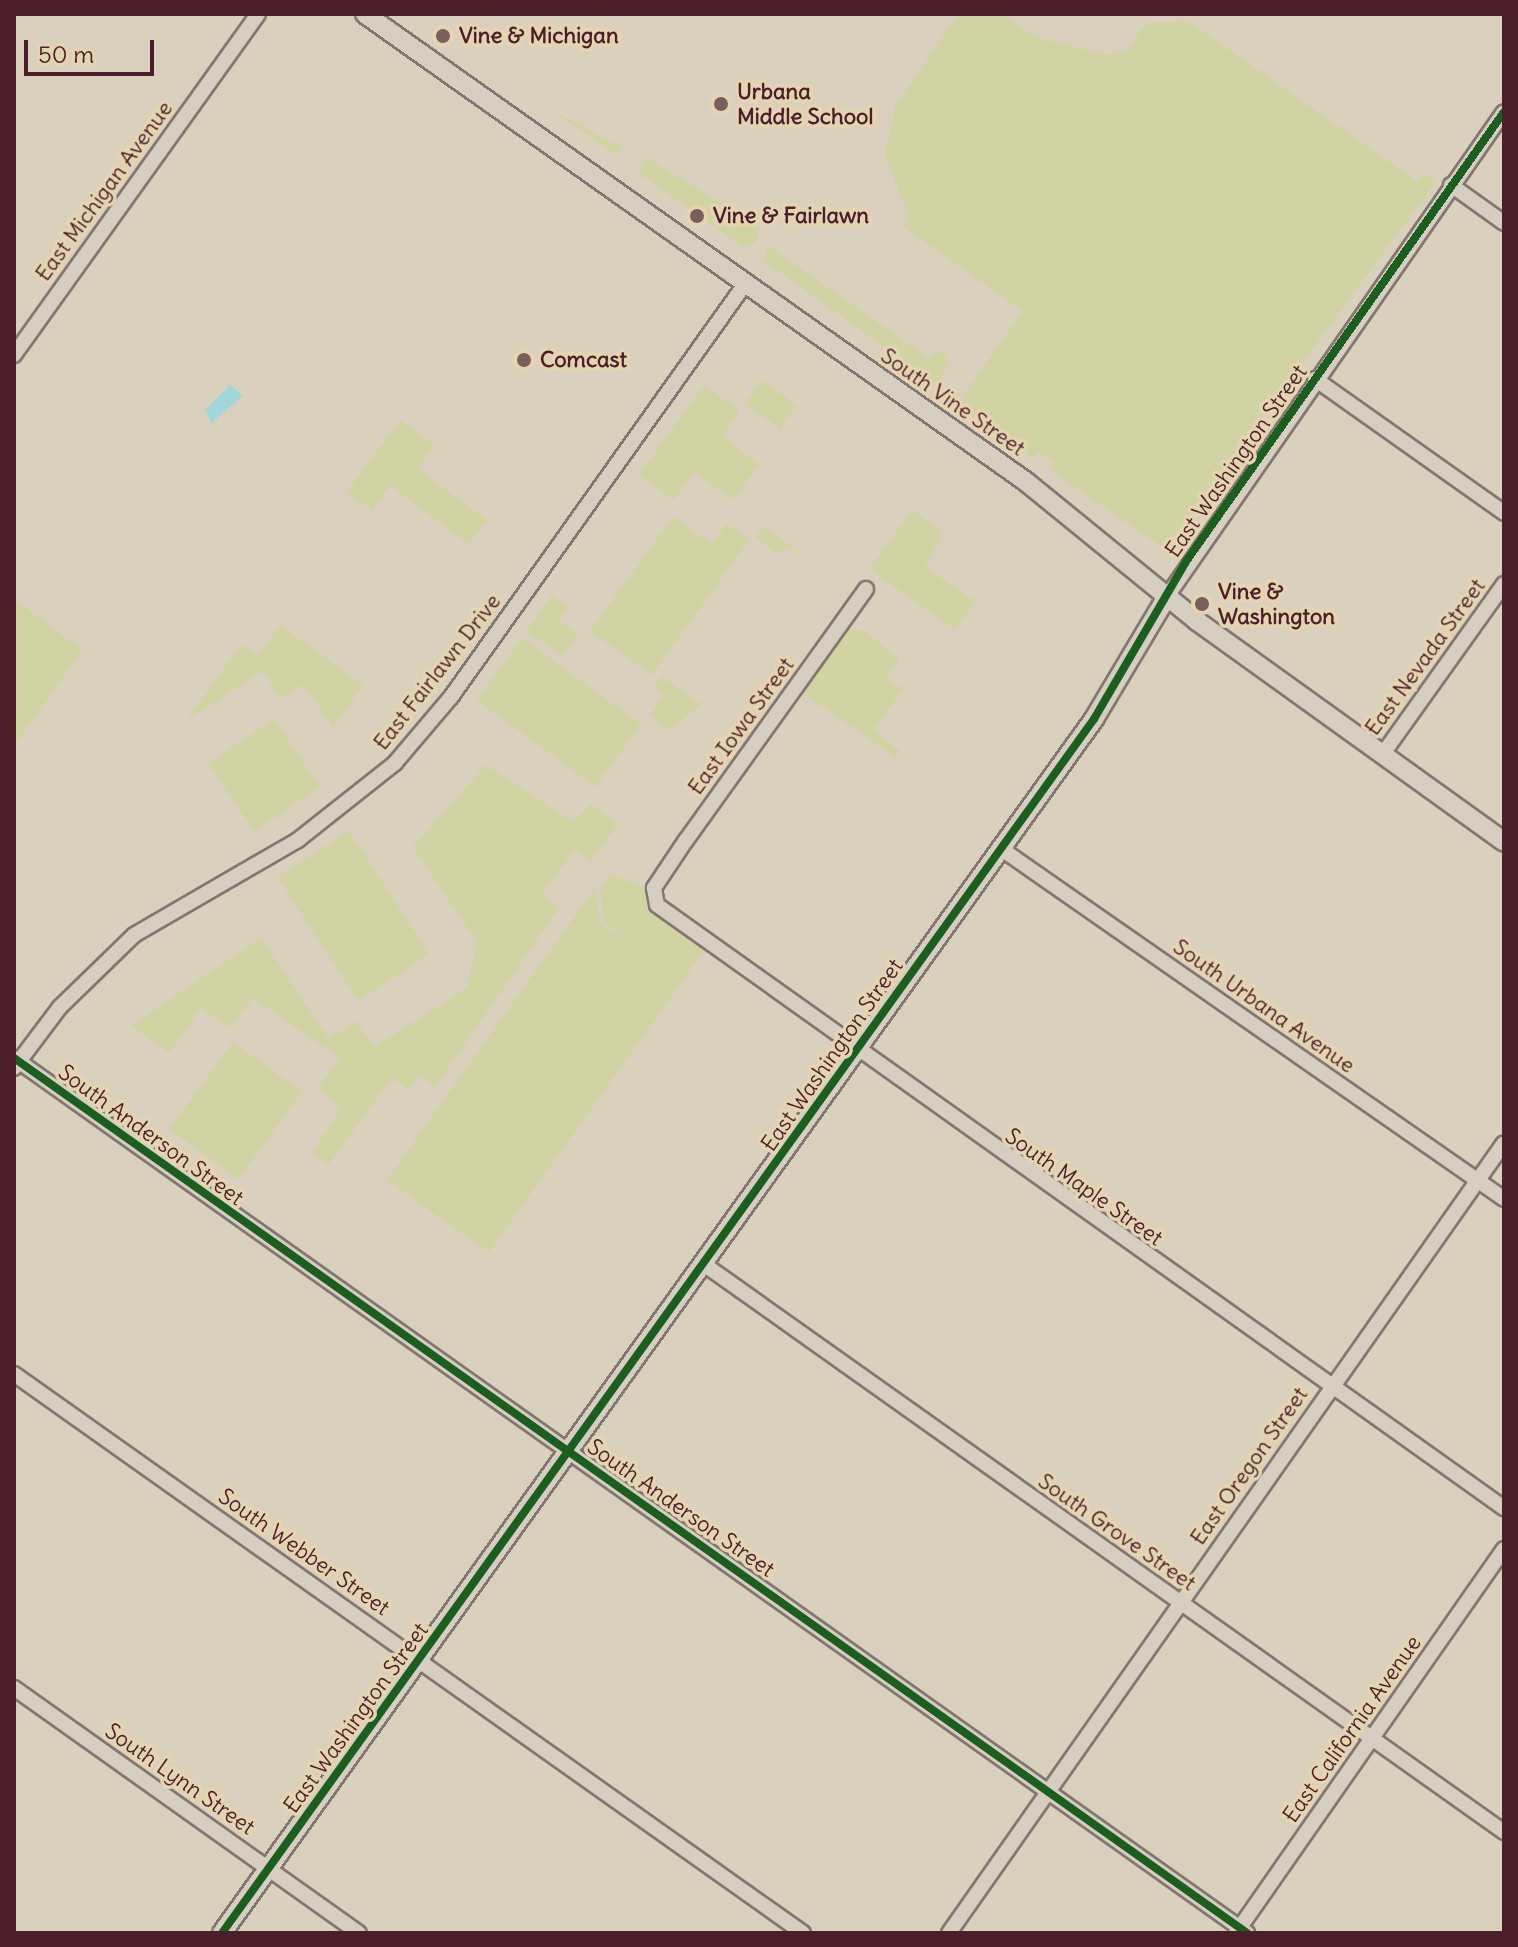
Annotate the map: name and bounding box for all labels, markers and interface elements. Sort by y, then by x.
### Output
place label: Vine & Michigan [459,23,619,49]
scale bar [28,24,158,74]
marker: Vine & Michigan [434,27,452,45]
text: 50 m [38,39,94,69]
place label: Urbana Middle School [737,78,873,130]
marker: Urbana Middle School [712,95,730,113]
street label: East Michigan Avenue [30,96,178,286]
place label: Vine & Fairlawn [713,203,869,229]
marker: Vine & Fairlawn [688,207,706,225]
street label: South Vine Street [876,342,1030,462]
place label: Comcast [540,347,627,373]
marker: Comcast [515,351,533,369]
street label: East Washington Street [1160,360,1312,562]
street label: East Nevada Street [1359,574,1491,740]
place label: Vine & Washington [1218,578,1335,630]
street label: East Fairlawn Drive [368,589,506,755]
marker: Vine & Washington [1193,595,1211,613]
street label: East Iowa Street [682,652,800,800]
street label: South Urbana Avenue [1168,933,1360,1079]
street label: East Washington Street [756,954,908,1156]
street label: South Anderson Street [53,1059,249,1211]
street label: South Maple Street [1000,1123,1168,1251]
street label: East Oregon Street [1185,1382,1313,1550]
street label: South Anderson Street [582,1433,780,1583]
street label: South Grove Street [1033,1468,1201,1596]
street label: South Webber Street [213,1483,395,1621]
street label: East Washington Street [278,1618,434,1818]
street label: East California Avenue [1278,1630,1426,1828]
street label: South Lynn Street [100,1718,260,1840]

